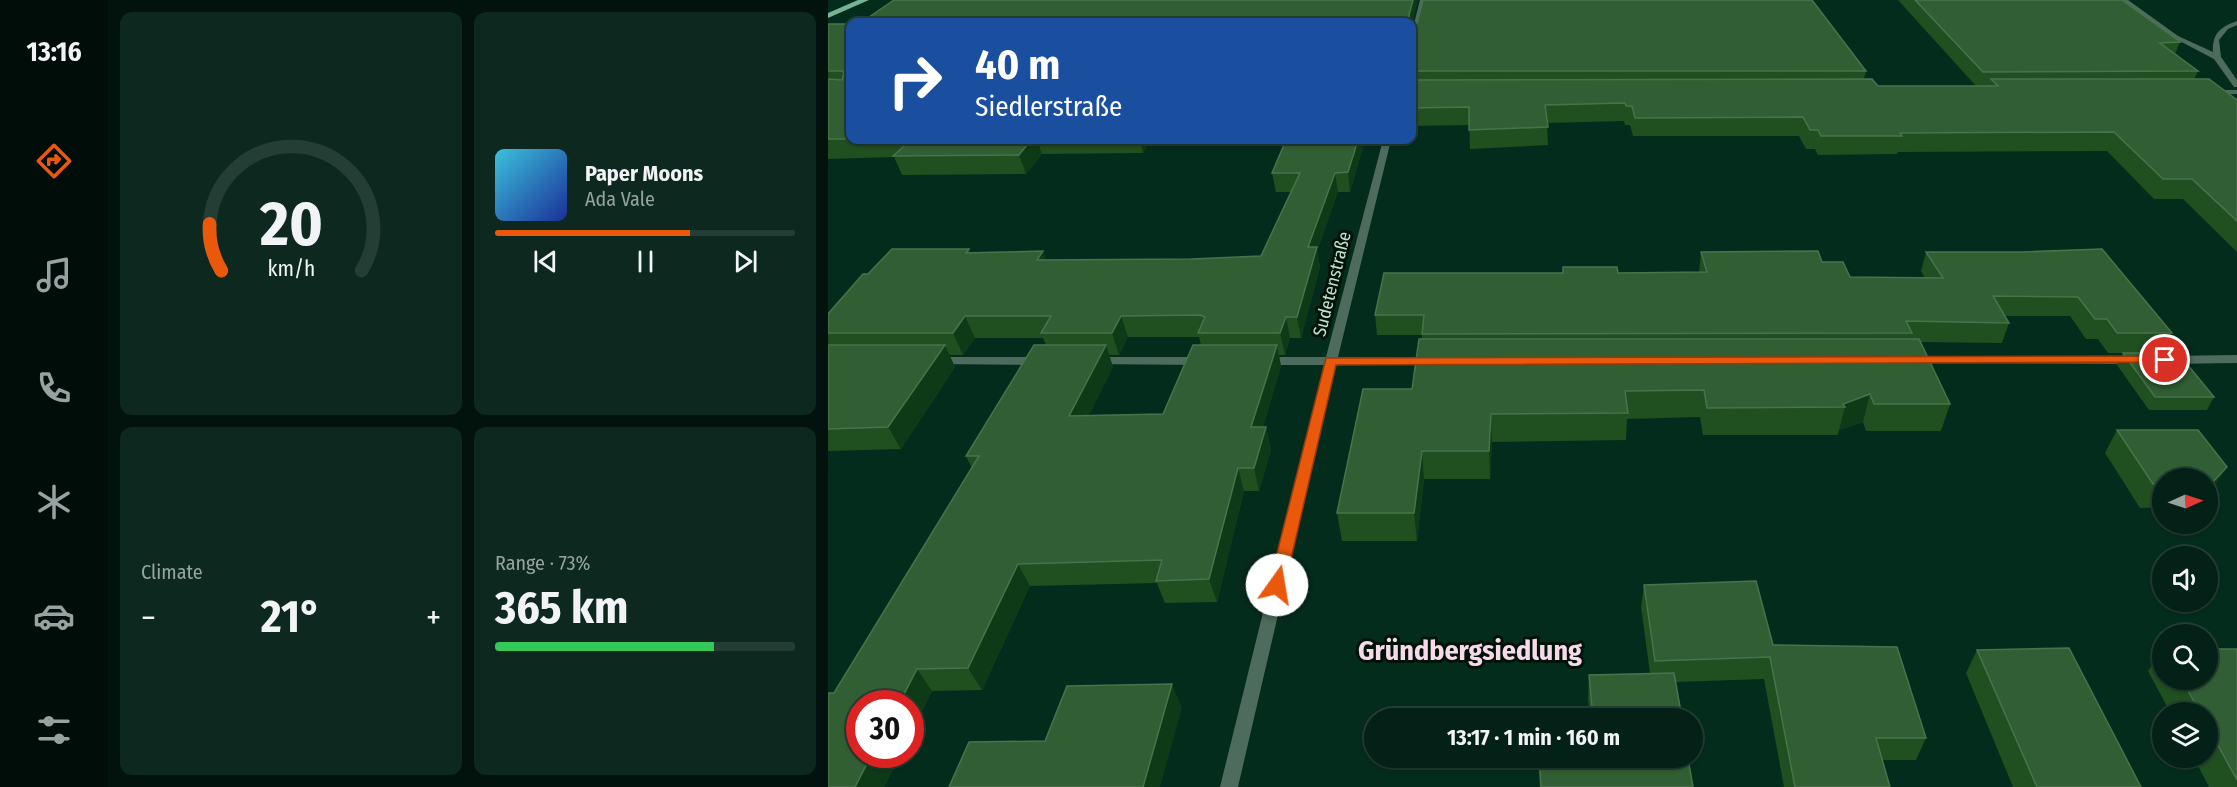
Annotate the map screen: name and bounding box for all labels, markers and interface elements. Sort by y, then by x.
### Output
text: 13:16 [27,36,82,68]
text: 40 m [975,40,1060,90]
icon: right [876,42,954,120]
text: Siedlerstraße [975,91,1122,123]
icon: directions [33,140,75,182]
text: Paper Moons [585,160,703,187]
text: 20 [259,187,322,262]
text: Ada Vale [585,187,655,211]
street label: Sudetenstraße [1308,229,1356,339]
icon: previous [529,245,562,278]
icon: pause [629,245,662,278]
icon: next [729,245,762,278]
icon: music [33,254,75,296]
text: km/h [267,256,315,282]
pin [2139,334,2190,385]
icon: arrive [2148,343,2181,376]
icon: phone [33,367,75,409]
north arrow [2152,468,2218,534]
map controls [2152,468,2218,768]
icon: climate [33,481,75,523]
button: sound [2152,546,2218,612]
text: Range · 73% [495,551,591,575]
position arrow [1245,553,1309,617]
text: Climate [141,560,203,584]
text: 365 km [495,581,628,635]
text: 21° [261,590,321,644]
icon: car [33,595,75,637]
text: − [141,598,156,638]
text: + [426,598,441,638]
button: search [2152,624,2218,690]
district label: Gründbergsiedlung [1358,634,1582,667]
speed limit sign: 30 [846,690,924,768]
button: layers [2152,702,2218,768]
icon: filters [33,709,75,751]
text: 13:17 · 1 min · 160 m [1447,724,1620,751]

